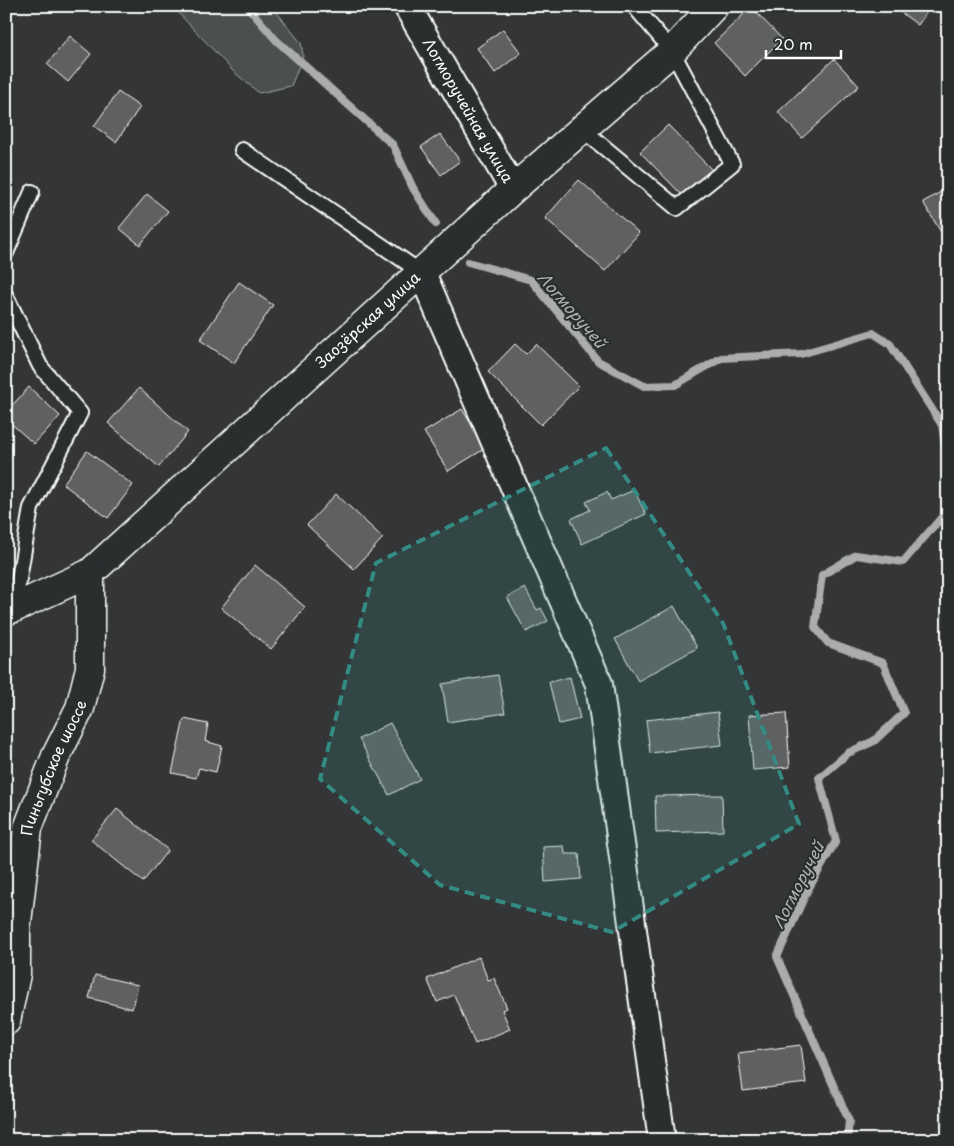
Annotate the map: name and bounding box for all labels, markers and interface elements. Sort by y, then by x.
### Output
scale bar [766,28,842,60]
text: 20 m [774,32,813,55]
street label: Логморучейная улица [418,33,520,187]
street label: Заозёрская улица [310,265,425,373]
water label: Логморучей [533,266,614,354]
street label: Пиньгубское шоссе [14,698,91,837]
water label: Логморучей [765,836,830,932]

